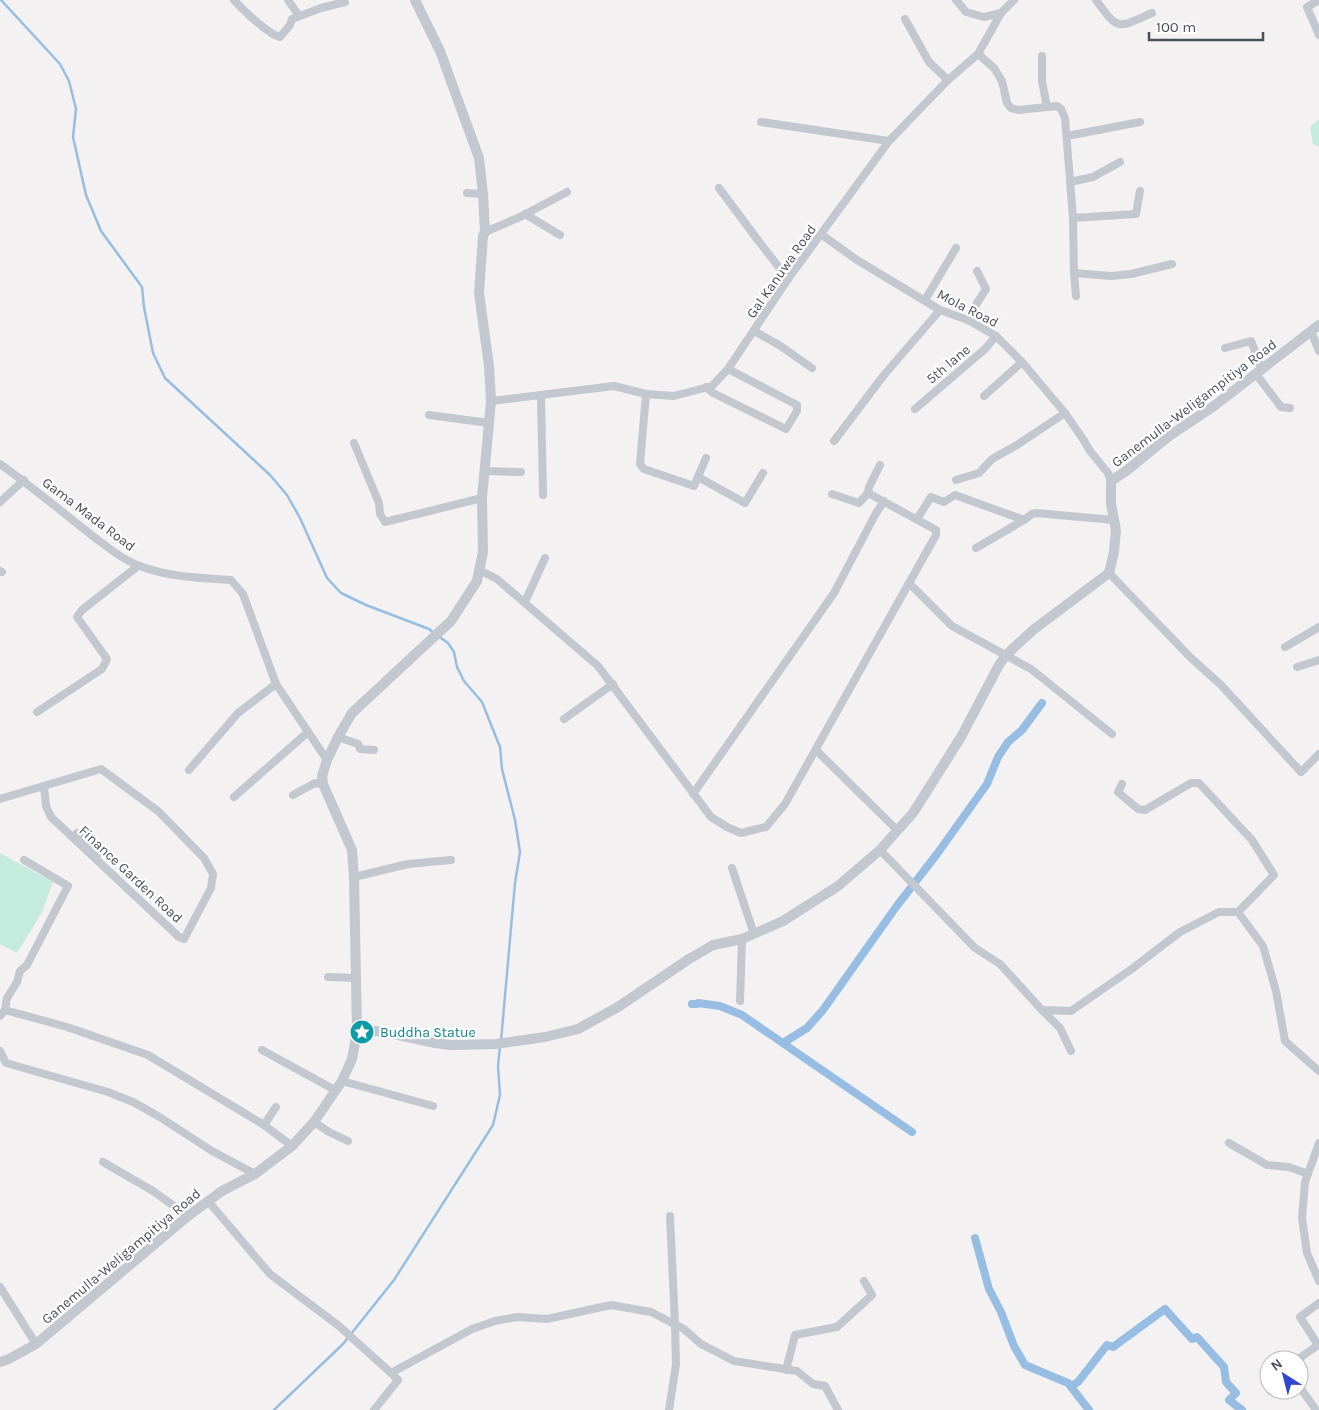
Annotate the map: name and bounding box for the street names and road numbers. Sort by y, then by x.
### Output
street label: Gal Kanuwa Road [743,221,820,321]
street label: Mola Road [934,286,1001,331]
street label: Ganemulla-Weligampitiya Road [1109,336,1280,471]
street label: 5th lane [923,341,974,388]
street label: Gama Mada Road [39,474,139,555]
street label: Finance Garden Road [75,822,186,927]
street label: Ganemulla-Weligampitiya Road [38,1185,204,1328]

